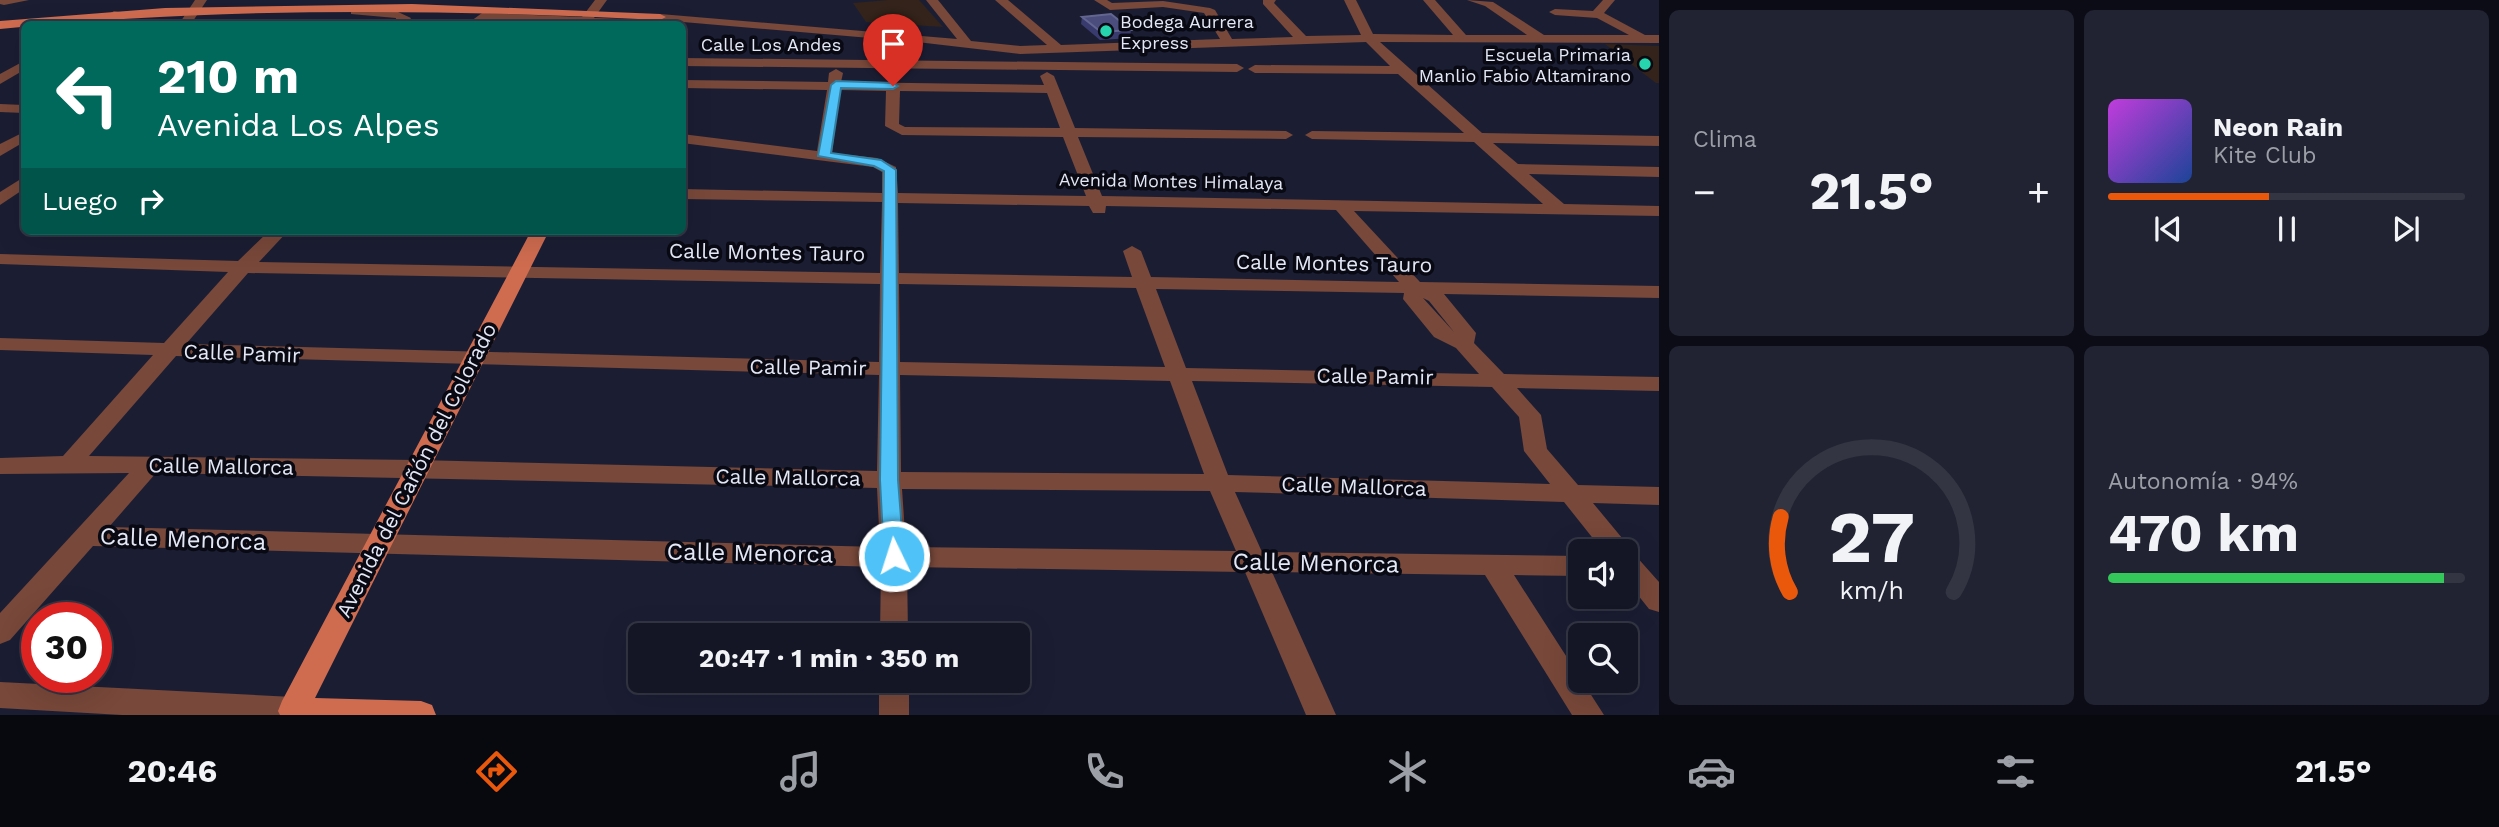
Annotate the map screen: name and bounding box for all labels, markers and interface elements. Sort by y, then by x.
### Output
place label: Bodega Aurrera Express [1120,11,1254,53]
pin [863,14,923,86]
marker: Bodega Aurrera Express [1098,23,1114,39]
icon: arrive [874,25,912,63]
street label: Calle Los Andes [701,34,841,55]
place label: Escuela Primaria Manlio Fabio Altamirano [1419,44,1631,86]
text: 210 m [157,47,299,105]
icon: left [42,49,133,140]
marker: Escuela Primaria Manlio Fabio Altamirano [1637,56,1653,72]
text: Avenida Los Alpes [157,106,440,144]
text: Neon Rain [2213,112,2343,142]
text: Clima [1693,126,1757,153]
text: Kite Club [2213,142,2316,169]
text: 21.5° [1809,161,1934,222]
street label: Avenida Montes Himalaya [1059,169,1283,193]
text: − [1693,170,1716,214]
text: + [2027,170,2050,214]
icon: right [132,182,170,220]
text: Luego [42,186,118,216]
icon: previous [2149,210,2187,248]
icon: pause [2268,210,2306,248]
icon: next [2387,210,2425,248]
street label: Calle Montes Tauro [669,238,865,266]
street label: Calle Montes Tauro [1236,249,1432,277]
street label: Avenida del Cañón del Colorado [331,319,501,621]
street label: Calle Pamir [183,338,301,368]
street label: Calle Pamir [749,353,867,381]
street label: Calle Pamir [1316,362,1434,390]
street label: Calle Mallorca [148,452,294,480]
street label: Calle Mallorca [715,463,861,491]
text: Autonomía · 94% [2108,468,2298,495]
street label: Calle Mallorca [1281,471,1427,501]
text: 27 [1828,494,1915,580]
text: 470 km [2108,503,2299,564]
position arrow [857,519,931,593]
street label: Calle Menorca [99,522,267,556]
street label: Calle Menorca [666,538,834,568]
map controls [1568,539,1638,693]
button: sound [1568,539,1638,609]
street label: Calle Menorca [1232,548,1400,578]
text: km/h [1839,575,1904,604]
speed limit sign: 30 [21,602,112,693]
button: search [1568,623,1638,693]
text: 20:47 · 1 min · 350 m [699,643,959,673]
icon: directions [472,747,521,796]
icon: music [776,747,825,796]
icon: phone [1080,747,1129,796]
icon: climate [1383,747,1432,796]
icon: car [1687,747,1736,796]
icon: filters [1991,747,2040,796]
text: 20:46 [127,752,217,790]
text: 21.5° [2295,752,2372,790]

